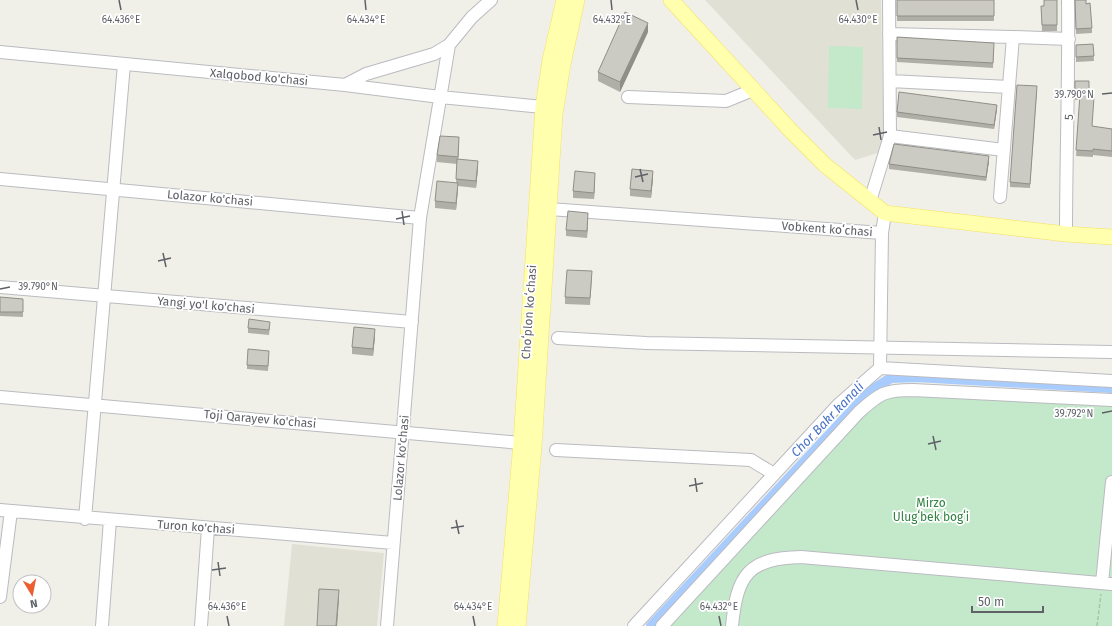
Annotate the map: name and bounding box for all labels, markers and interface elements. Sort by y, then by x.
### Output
text: 64.436°E [102,14,140,26]
text: 64.434°E [347,14,385,26]
text: 64.432°E [593,14,631,26]
text: 64.430°E [838,14,878,26]
street label: Xalqobod ko'chasi [209,66,309,88]
text: 39.790°N [1054,89,1094,101]
street label: 5 [1062,114,1076,120]
street label: Lolazor ko'chasi [166,187,254,209]
street label: Vobkent koʻchasi [781,218,873,239]
street label: Choʻplon koʻchasi [518,264,539,360]
text: 39.790°N [18,281,58,293]
street label: Yangi yo'l ko'chasi [157,294,255,316]
water label: Chor Bakr kanali [788,379,867,460]
street label: Toji Qarayev ko'chasi [203,407,317,431]
text: 39.792°N [1055,408,1093,420]
street label: Lolazor ko'chasi [390,414,412,502]
park label: Mirzo Ulugʻbek bogʻi [893,496,969,524]
street label: Turon ko'chasi [157,517,235,537]
north arrow [12,574,52,614]
scale bar [972,588,1043,614]
text: 50 m [978,595,1004,609]
text: N [29,596,38,610]
text: 64.436°E [208,601,246,613]
text: 64.434°E [454,601,492,613]
text: 64.432°E [700,601,738,613]

